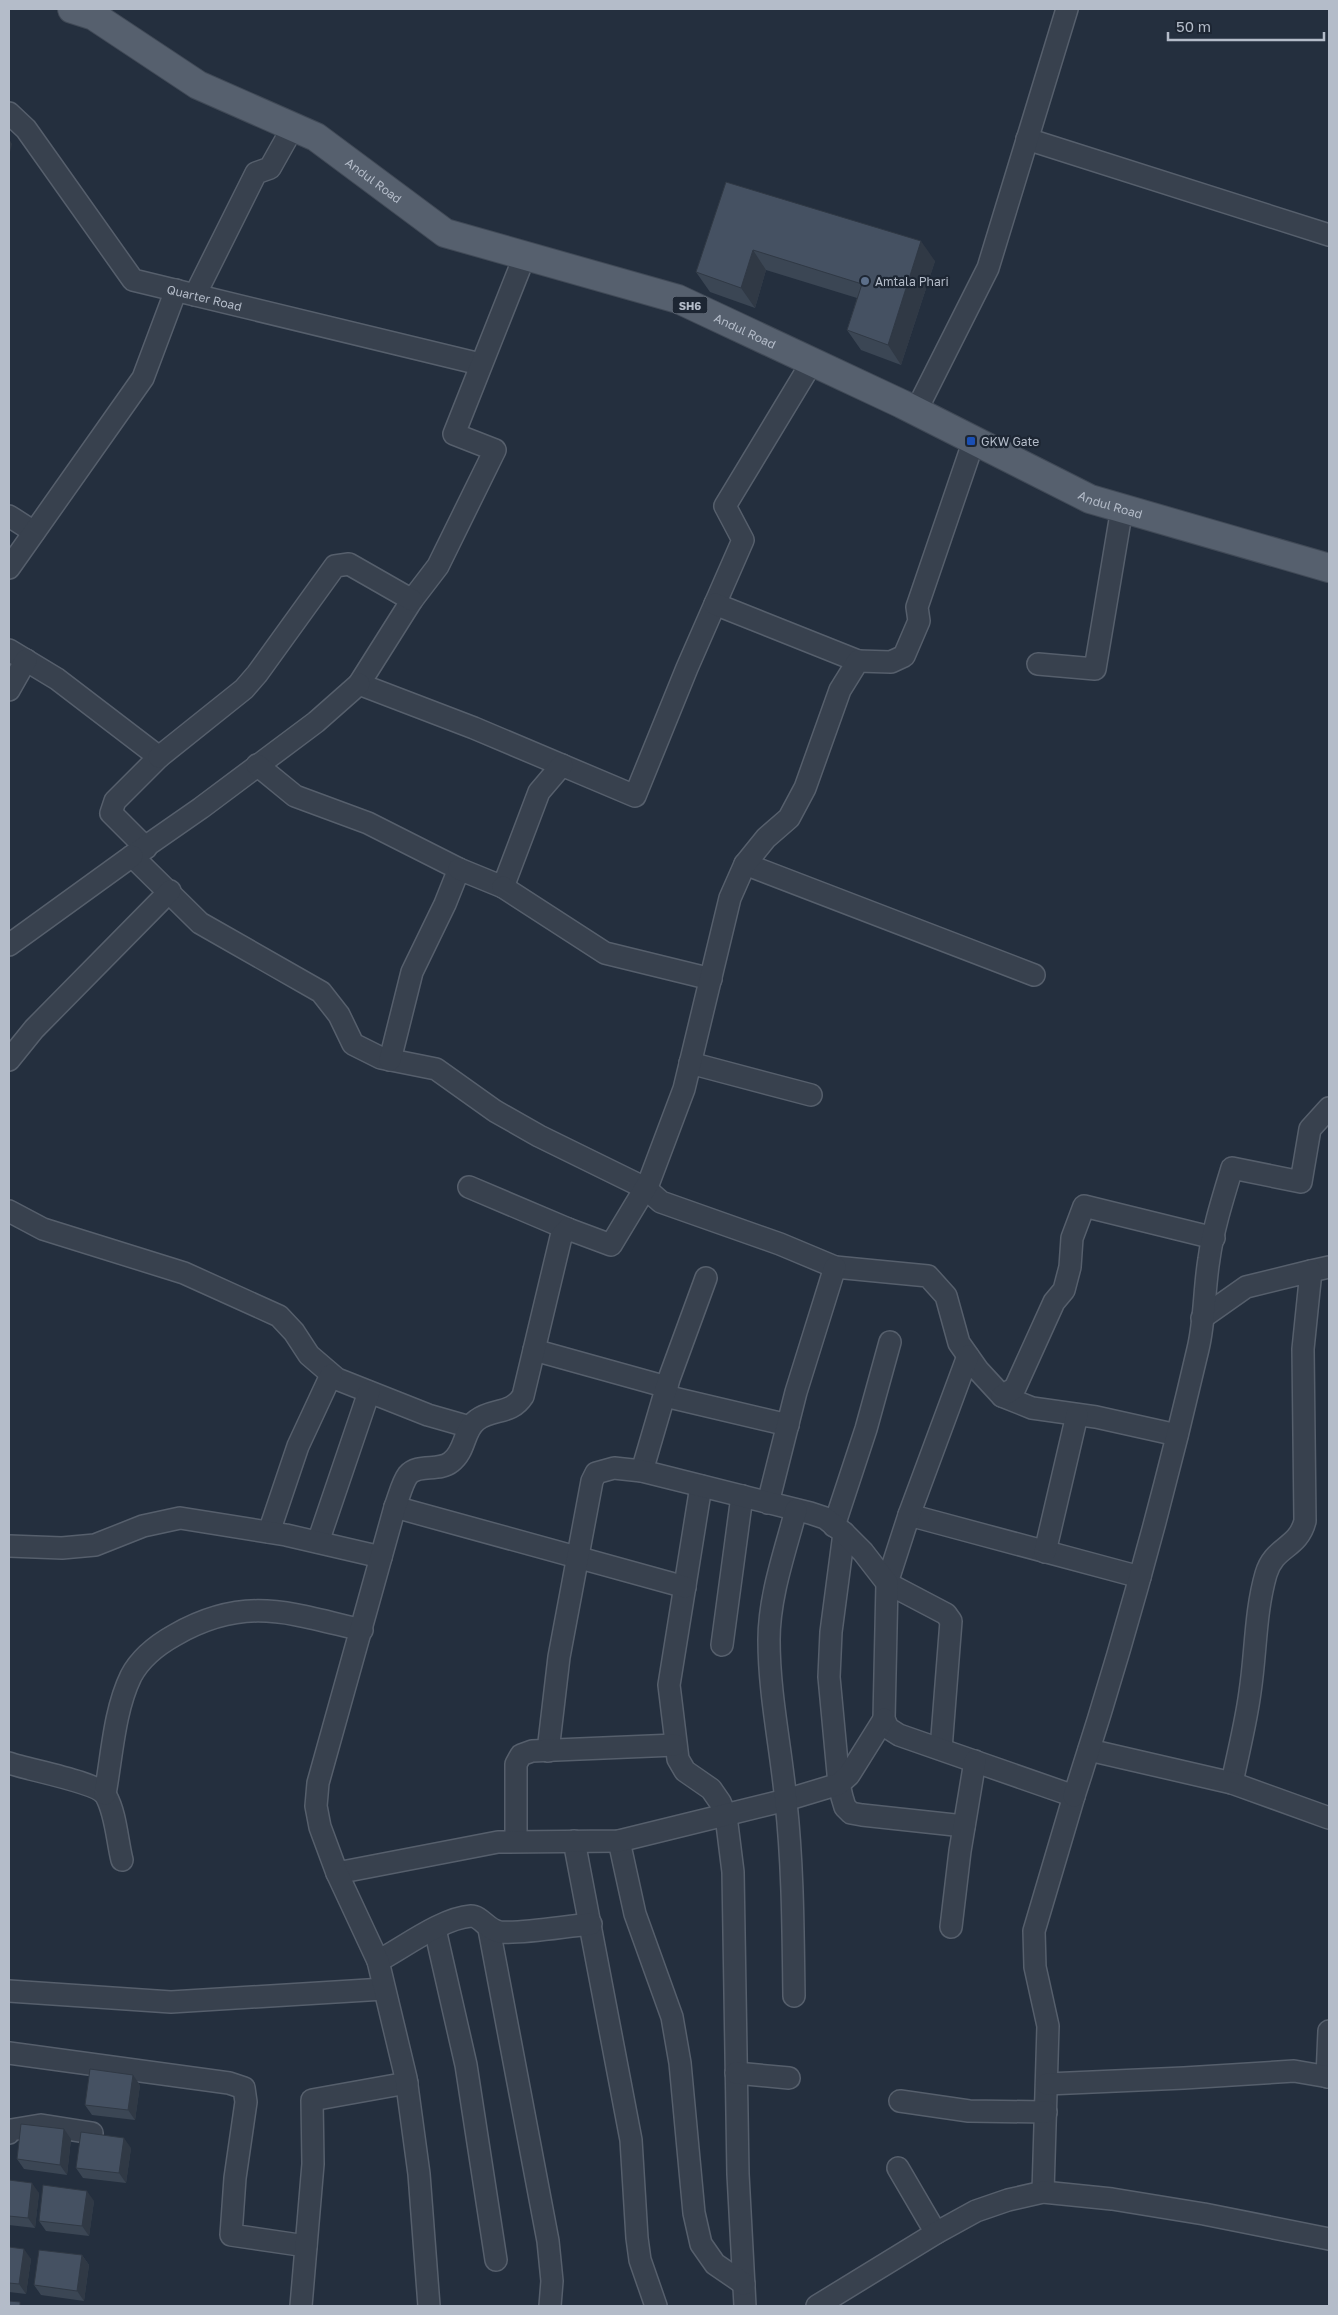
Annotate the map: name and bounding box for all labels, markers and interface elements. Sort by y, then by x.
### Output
scale bar [1168,10,1324,42]
text: 50 m [1176,17,1211,35]
street label: Andul Road [343,154,405,206]
place label: Amtala Phari [875,274,949,289]
marker: Amtala Phari [859,275,871,287]
street label: Quarter Road [165,281,244,314]
road number: SH6 [672,296,708,314]
street label: Andul Road [712,310,778,351]
place label: GKW Gate [981,434,1039,449]
marker: GKW Gate [965,435,977,447]
street label: Andul Road [1076,487,1144,521]

